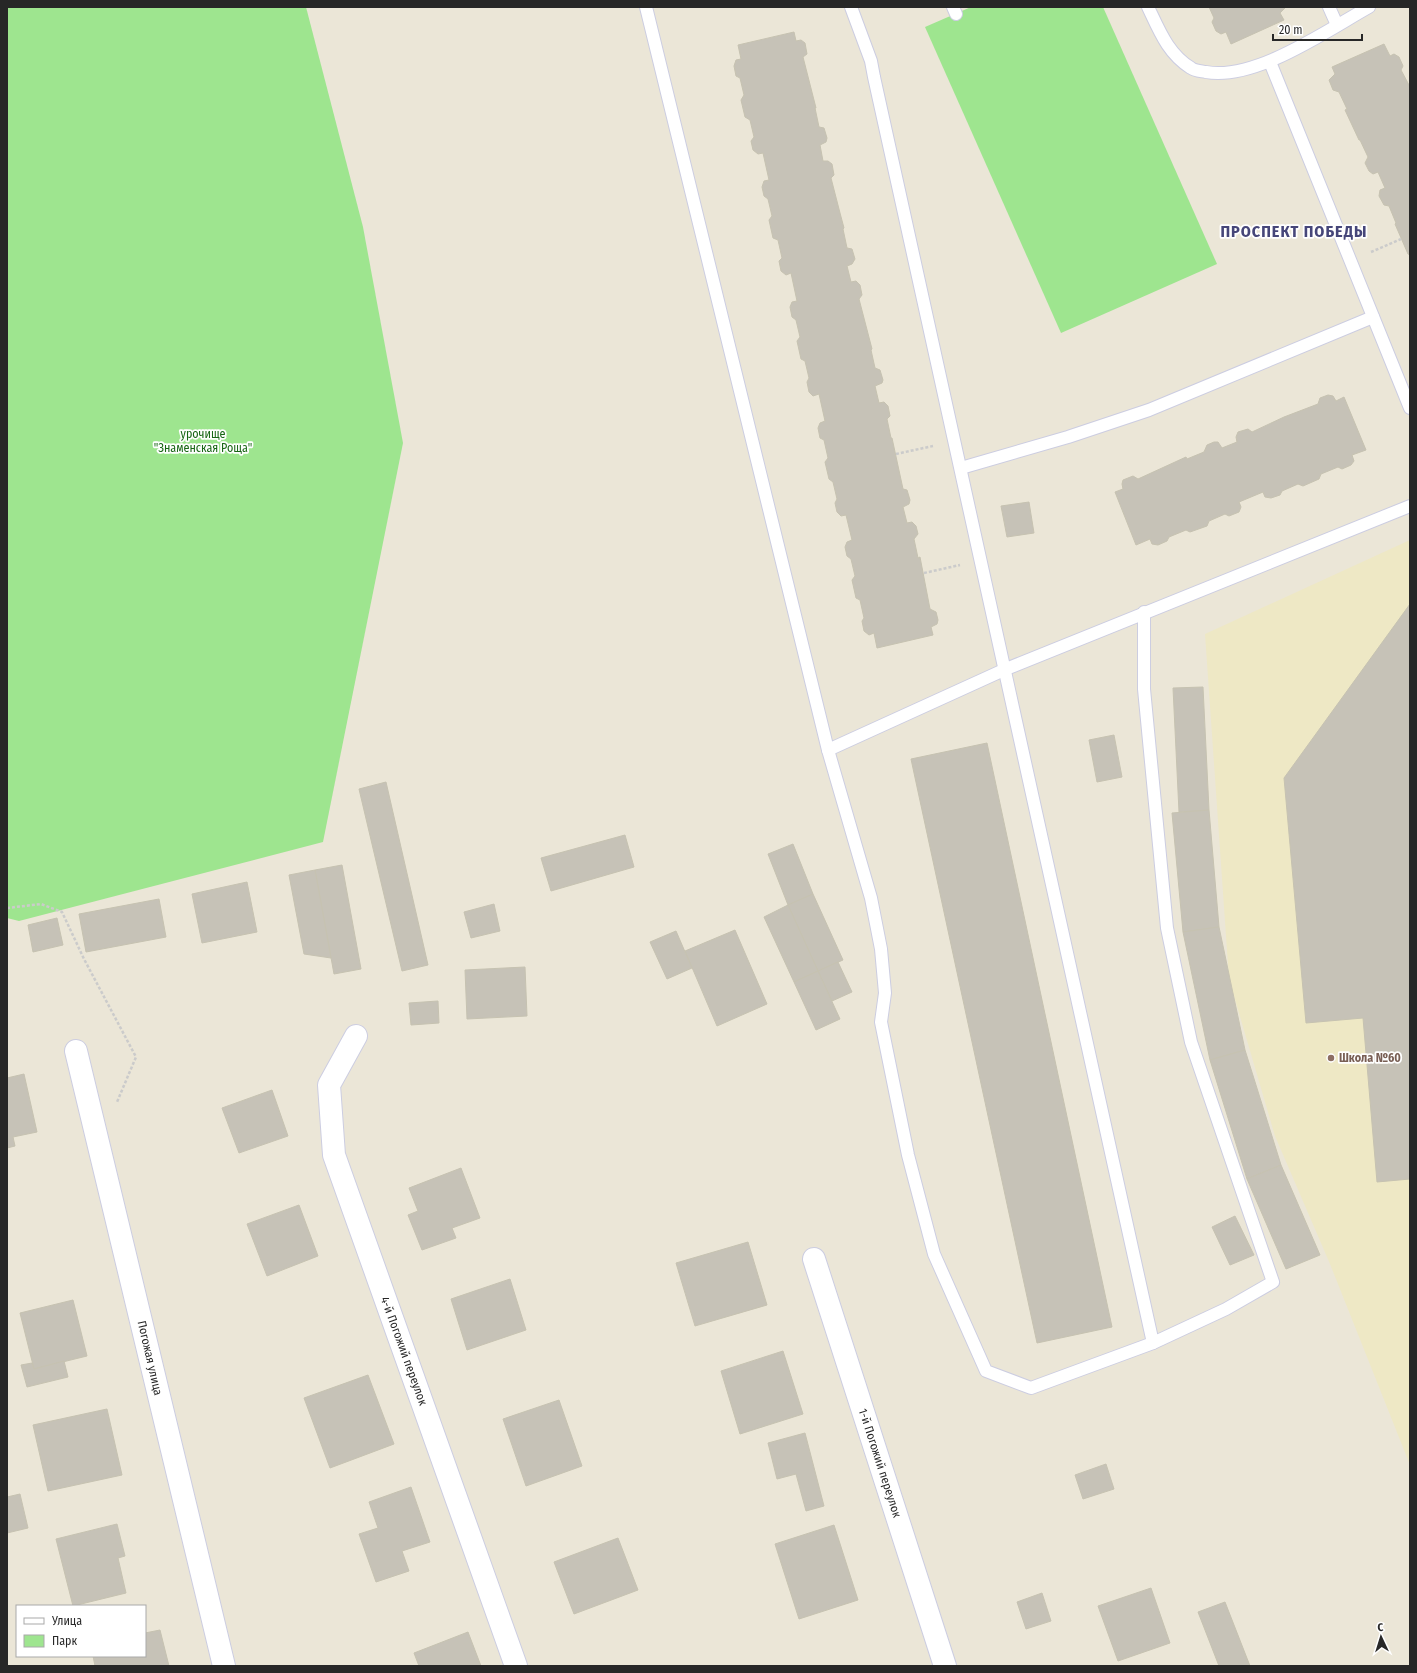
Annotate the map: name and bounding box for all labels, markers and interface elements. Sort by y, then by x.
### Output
scale bar [1273,16,1362,42]
text: 20 m [1279,23,1303,37]
district label: ПРОСПЕКТ ПОБЕДЫ [1220,222,1368,241]
park label: урочище "Знаменская Роща" [154,427,252,455]
place label: Школа №60 [1339,1051,1401,1065]
marker: Школа №60 [1326,1053,1336,1063]
street label: 4-й Погожий переулок [378,1295,430,1408]
street label: Погожая улица [135,1319,165,1397]
street label: 1-й Погожий переулок [856,1407,904,1520]
legend [16,1605,146,1657]
text: Улица [51,1614,82,1628]
north arrow [1361,1617,1401,1657]
text: С [1377,1621,1384,1634]
text: Парк [52,1634,78,1648]

